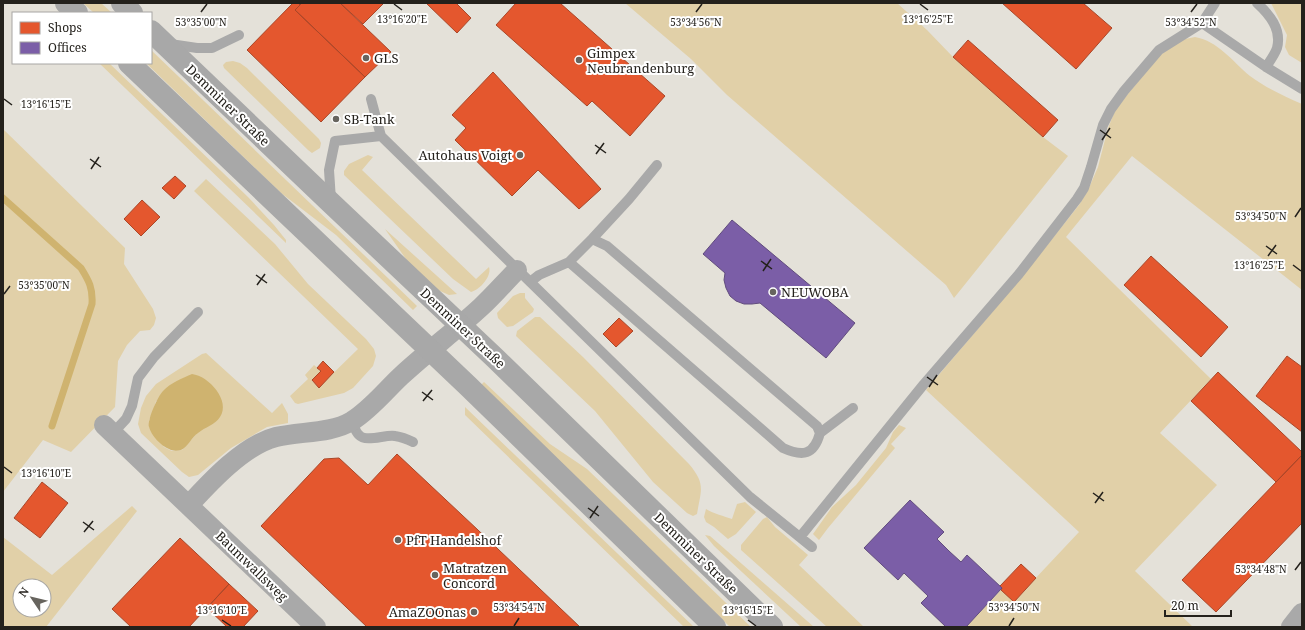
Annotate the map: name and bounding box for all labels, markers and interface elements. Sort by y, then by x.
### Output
legend [12,12,152,64]
text: 13°16'20"E [377,12,427,26]
text: 13°16'25"E [903,12,953,26]
text: 53°35'00"N [175,15,227,29]
text: 53°34'56"N [670,15,722,29]
text: 53°34'52"N [1165,15,1217,29]
text: Shops [48,19,82,36]
text: Offices [48,39,87,56]
place label: Gimpex Neubrandenburg [587,44,694,77]
place label: GLS [374,49,398,67]
marker: GLS [361,53,371,63]
marker: Gimpex Neubrandenburg [574,55,584,65]
street label: Demminer Straße [182,60,274,150]
text: 13°16'15"E [21,97,71,111]
place label: SB-Tank [344,110,395,128]
marker: SB-Tank [331,114,341,124]
place label: Autohaus Voigt [418,146,512,164]
marker: Autohaus Voigt [515,150,525,160]
text: 53°34'50"N [1235,209,1287,223]
text: 13°16'25"E [1234,258,1284,272]
text: 53°35'00"N [18,278,70,292]
place label: NEUWOBA [781,283,850,301]
street label: Demminer Straße [417,284,509,372]
marker: NEUWOBA [768,287,778,297]
text: 13°16'10"E [21,466,71,480]
street label: Demminer Straße [650,508,742,598]
street label: Baumwallsweg [212,527,292,605]
place label: PfT Handelshof [406,531,503,549]
marker: PfT Handelshof [393,535,403,545]
place label: Matratzen Concord [443,559,507,592]
text: 53°34'48"N [1235,562,1287,576]
marker: Matratzen Concord [430,570,440,580]
north arrow [12,578,52,618]
text: N [15,584,32,600]
scale bar [1165,592,1231,618]
text: 20 m [1171,597,1199,614]
text: 53°34'54"N [493,600,545,614]
text: 53°34'50"N [988,600,1040,614]
text: 13°16'10"E [197,603,247,617]
place label: AmaZOOnas [389,603,466,621]
text: 13°16'15"E [723,603,773,617]
marker: AmaZOOnas [469,607,479,617]

